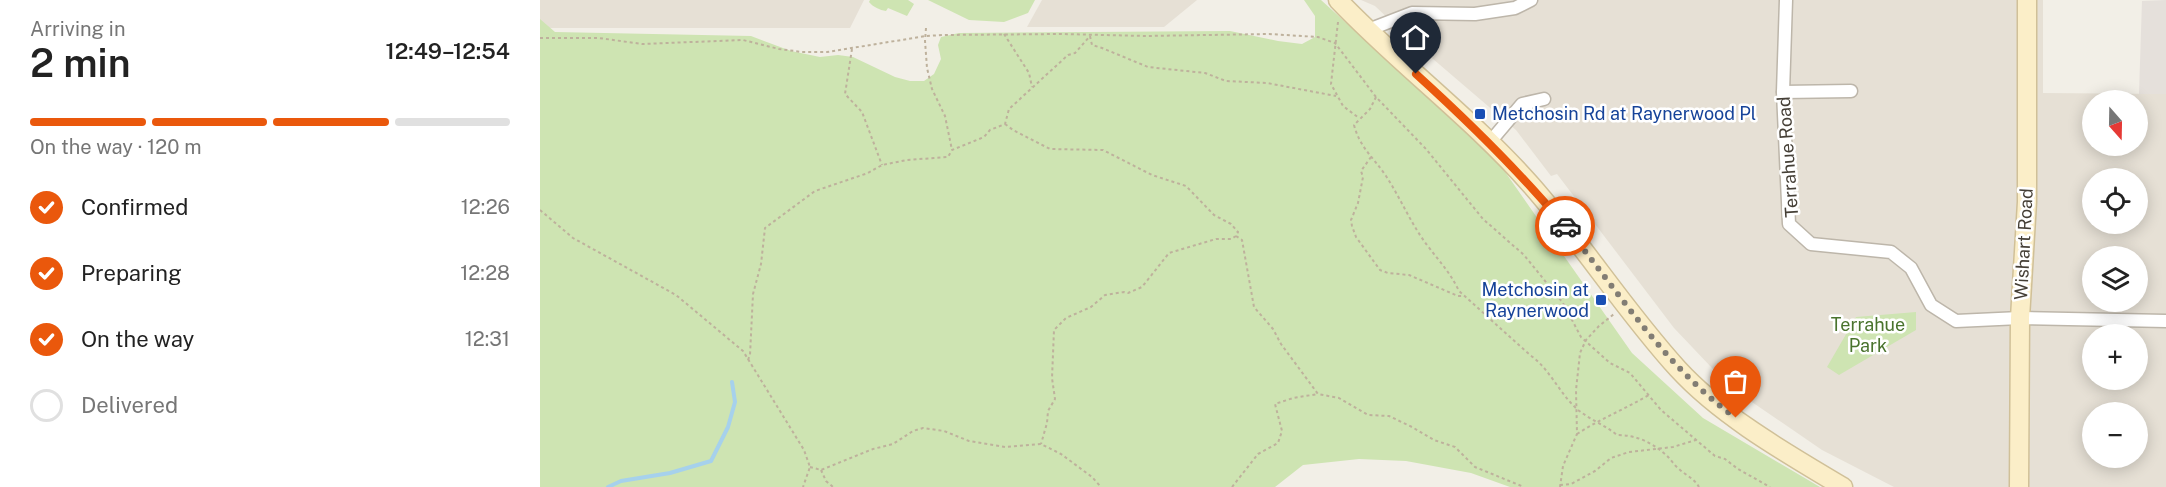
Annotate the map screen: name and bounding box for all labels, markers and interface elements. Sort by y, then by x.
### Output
pin [1390,12,1441,74]
text: Arriving in [30,17,125,41]
icon: home [1399,21,1432,54]
text: 12:49–12:54 [386,38,510,64]
text: 2 min [30,40,131,86]
north arrow [2082,90,2148,156]
map controls [2082,90,2148,468]
street label: Terrahue Road [1773,96,1802,218]
place label: Metchosin Rd at Raynerwood Pl [1492,103,1756,124]
marker: Metchosin Rd at Raynerwood Pl [1473,107,1487,121]
text: On the way · 120 m [30,135,202,159]
button: locate [2082,168,2148,234]
street label: Wishart Road [2010,188,2037,300]
icon: check [30,191,63,224]
text: Confirmed [81,194,188,220]
text: 12:26 [461,195,510,219]
courier [1535,196,1595,256]
icon: car [1549,210,1582,243]
button: layers [2082,246,2148,312]
icon: check [30,257,63,290]
text: Preparing [81,260,182,286]
text: 12:28 [460,261,510,285]
place label: Metchosin at Raynerwood [1481,279,1589,321]
marker: Metchosin at Raynerwood [1594,293,1608,307]
park label: Terrahue Park [1831,314,1905,356]
icon: check [30,323,63,356]
button: + [2082,324,2148,390]
text: On the way [81,326,194,352]
text: 12:31 [465,327,510,351]
pin [1710,356,1761,418]
icon: bag [1719,365,1752,398]
text: Delivered [81,392,178,418]
button: − [2082,402,2148,468]

